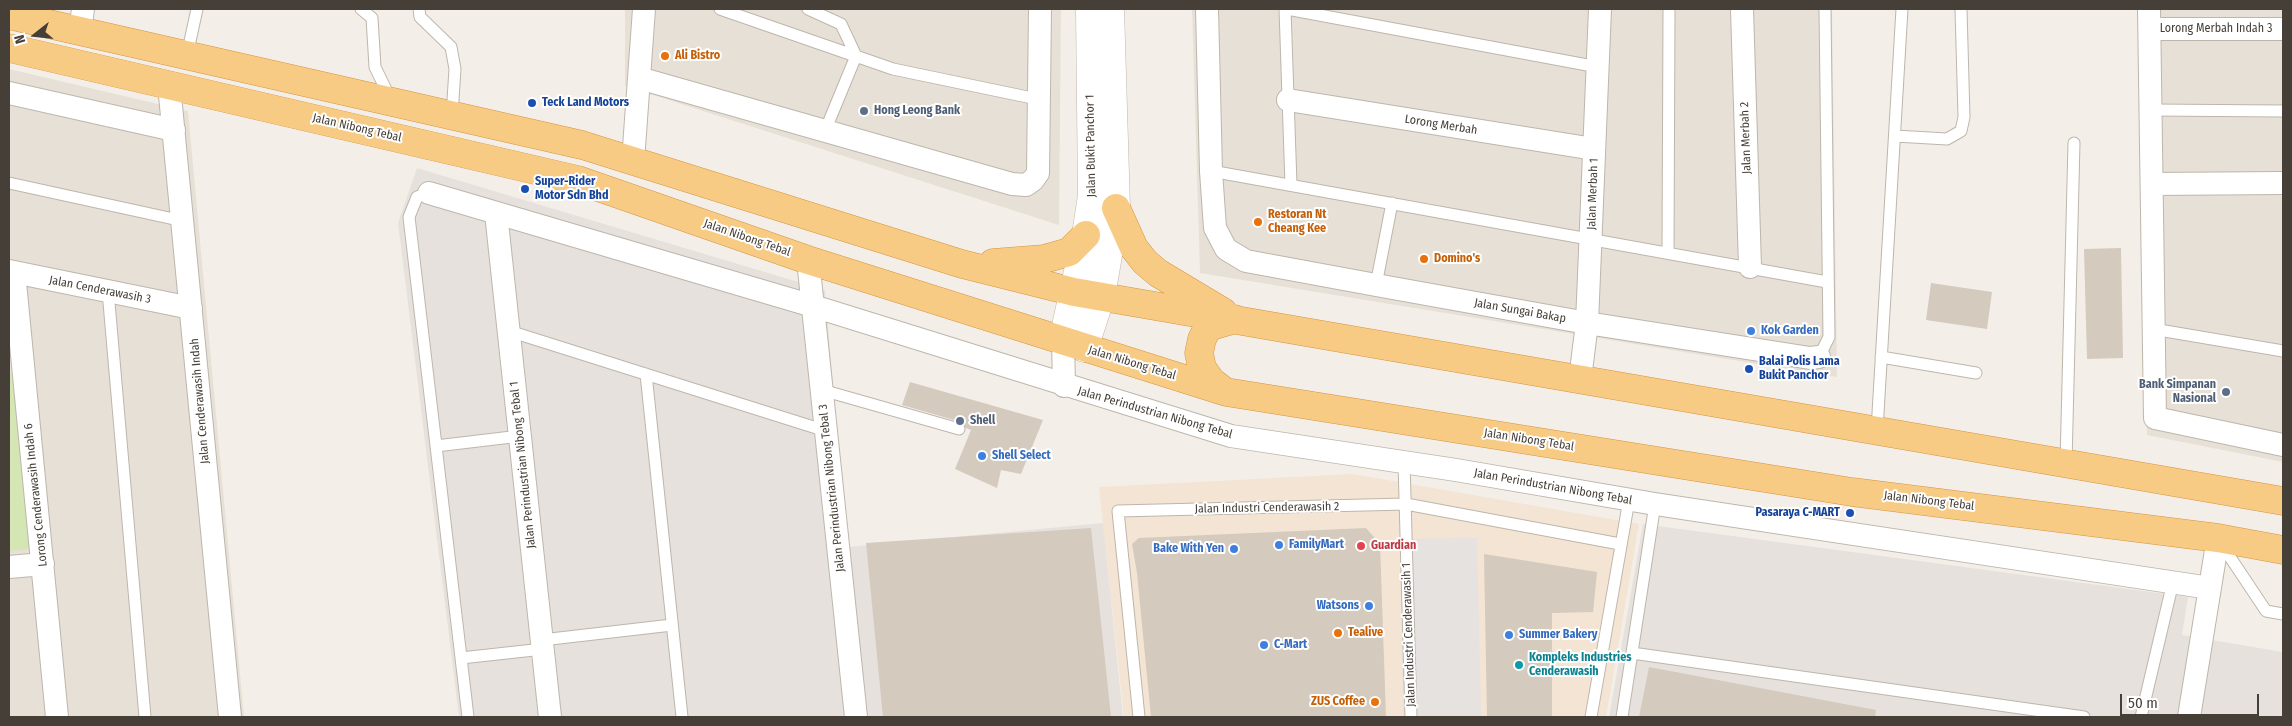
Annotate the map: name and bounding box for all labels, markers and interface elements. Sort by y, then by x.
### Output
north arrow [10,10,60,60]
street label: Lorong Merbah Indah 3 [2160,22,2272,36]
text: N [11,33,29,46]
place label: Ali Bistro [675,49,720,63]
marker: Ali Bistro [659,50,671,62]
street label: Jalan Bukit Panchor 1 [1083,95,1099,197]
place label: Teck Land Motors [542,96,629,110]
marker: Teck Land Motors [526,97,538,109]
street label: Jalan Merbah 2 [1738,102,1754,174]
place label: Hong Leong Bank [874,104,960,118]
marker: Hong Leong Bank [858,105,870,117]
street label: Jalan Nibong Tebal [311,111,403,145]
street label: Lorong Merbah [1404,112,1478,138]
street label: Jalan Merbah 1 [1585,158,1601,230]
place label: Super-Rider Motor Sdn Bhd [535,175,608,203]
marker: Super-Rider Motor Sdn Bhd [519,183,531,195]
place label: Restoran Nt Cheang Kee [1268,208,1327,236]
street label: Jalan Nibong Tebal [702,216,792,260]
marker: Restoran Nt Cheang Kee [1252,216,1264,228]
place label: Domino's [1434,252,1480,266]
marker: Domino's [1418,253,1430,265]
street label: Jalan Cenderawasih 3 [48,273,152,307]
street label: Jalan Sungai Bakap [1473,296,1567,326]
place label: Kok Garden [1761,324,1819,338]
marker: Kok Garden [1745,325,1757,337]
street label: Jalan Cenderawasih Indah [187,338,213,464]
street label: Jalan Nibong Tebal [1086,343,1178,383]
place label: Balai Polis Lama Bukit Panchor [1759,355,1840,383]
marker: Balai Polis Lama Bukit Panchor [1743,363,1755,375]
place label: Bank Simpanan Nasional [2139,378,2216,406]
street label: Jalan Perindustrian Nibong Tebal 1 [507,381,539,549]
street label: Jalan Perindustrian Nibong Tebal [1076,384,1234,442]
marker: Bank Simpanan Nasional [2220,386,2232,398]
street label: Jalan Perindustrian Nibong Tebal 3 [816,403,848,573]
place label: Shell [970,414,995,428]
marker: Shell [954,415,966,427]
street label: Lorong Cenderawasih Indah 6 [21,423,51,567]
street label: Jalan Nibong Tebal [1483,426,1575,454]
place label: Shell Select [992,449,1051,463]
marker: Shell Select [976,450,988,462]
street label: Jalan Perindustrian Nibong Tebal [1473,466,1633,508]
street label: Jalan Nibong Tebal [1883,488,1975,514]
street label: Jalan Industri Cenderawasih 2 [1195,500,1339,516]
place label: Pasaraya C-MART [1756,506,1840,520]
marker: Pasaraya C-MART [1844,507,1856,519]
place label: FamilyMart [1289,538,1344,552]
marker: FamilyMart [1273,539,1285,551]
place label: Guardian [1371,539,1416,553]
marker: Guardian [1355,540,1367,552]
place label: Bake With Yen [1153,542,1224,556]
marker: Bake With Yen [1228,543,1240,555]
street label: Jalan Industri Cenderawasih 1 [1399,563,1419,707]
place label: Watsons [1317,599,1359,613]
marker: Watsons [1363,600,1375,612]
place label: Tealive [1348,626,1383,640]
marker: Tealive [1332,627,1344,639]
place label: Summer Bakery [1519,628,1598,642]
marker: Summer Bakery [1503,629,1515,641]
place label: C-Mart [1274,638,1307,652]
marker: C-Mart [1258,639,1270,651]
place label: Kompleks Industries Cenderawasih [1529,651,1632,679]
marker: Kompleks Industries Cenderawasih [1513,659,1525,671]
scale bar [2122,684,2261,716]
text: 50 m [2128,694,2158,712]
place label: ZUS Coffee [1311,695,1365,709]
marker: ZUS Coffee [1369,696,1381,708]

